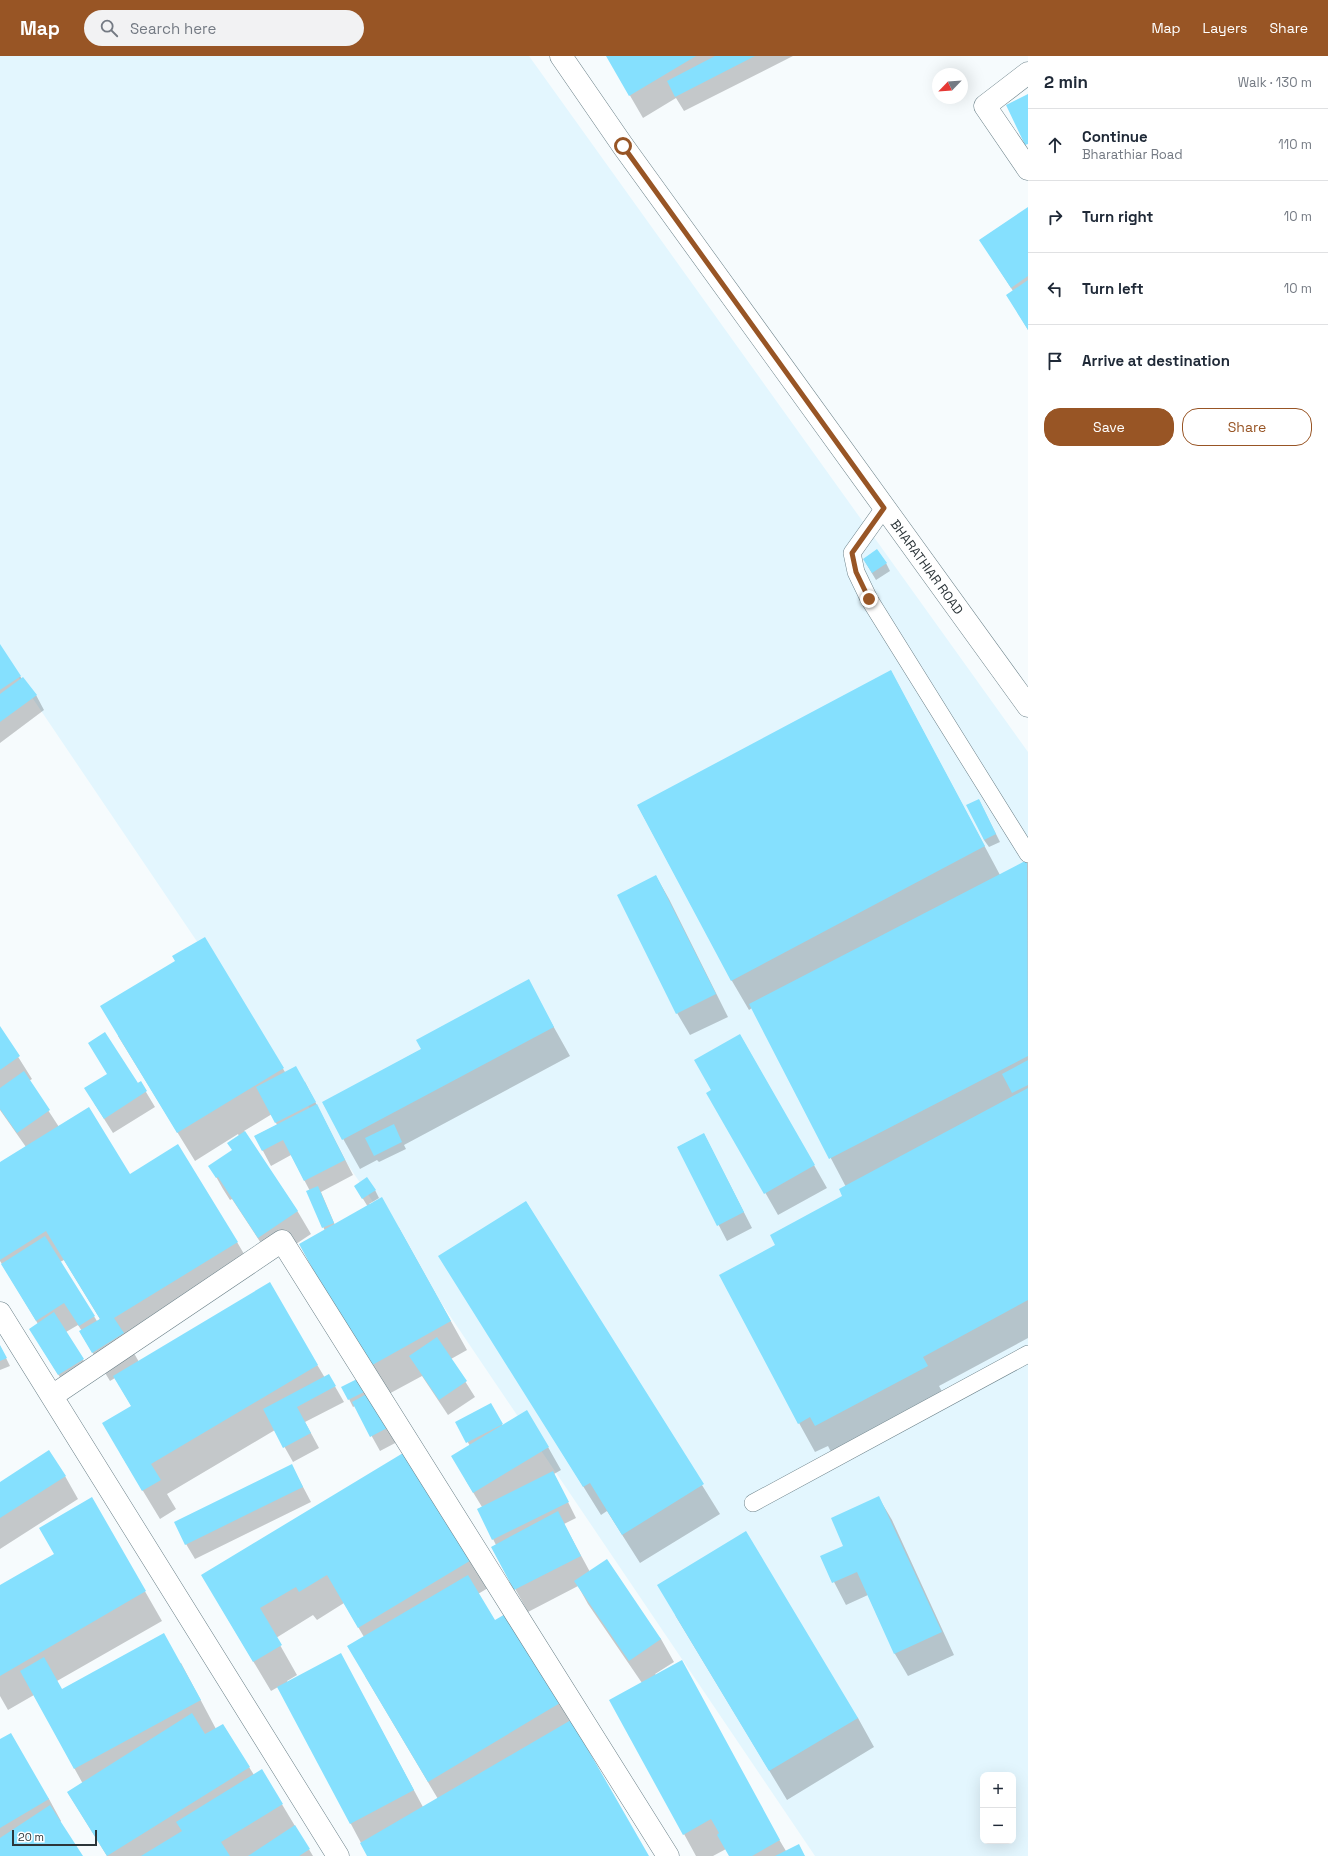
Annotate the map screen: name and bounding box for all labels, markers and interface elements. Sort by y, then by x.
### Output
search box [84,10,364,46]
text: Map [20,16,60,41]
icon: search [98,17,120,39]
text: Search here [130,19,216,38]
text: Map [1151,19,1181,37]
text: Layers [1203,19,1247,37]
text: Share [1269,19,1308,37]
north arrow [932,68,968,104]
text: 2 min [1044,71,1088,93]
text: Walk · 130 m [1238,74,1312,91]
text: Continue [1082,127,1148,146]
icon: ahead [1044,134,1066,156]
text: 110 m [1278,136,1312,153]
route start [614,137,632,155]
text: Bharathiar Road [1082,146,1183,163]
icon: right [1044,206,1066,228]
text: Turn right [1082,207,1153,226]
text: 10 m [1284,208,1312,225]
icon: left [1044,278,1066,300]
text: Turn left [1082,279,1144,298]
text: 10 m [1284,280,1312,297]
icon: arrive [1044,350,1066,372]
text: Arrive at destination [1082,351,1230,370]
button: Save [1044,408,1174,446]
button: Share [1182,408,1312,446]
street label: BHARATHIAR ROAD [887,516,967,618]
route end [860,590,878,608]
map controls [980,1772,1016,1844]
button: + [980,1772,1016,1808]
button: − [980,1808,1016,1844]
scale bar [12,1828,97,1847]
text: 20 m [18,1830,44,1844]

